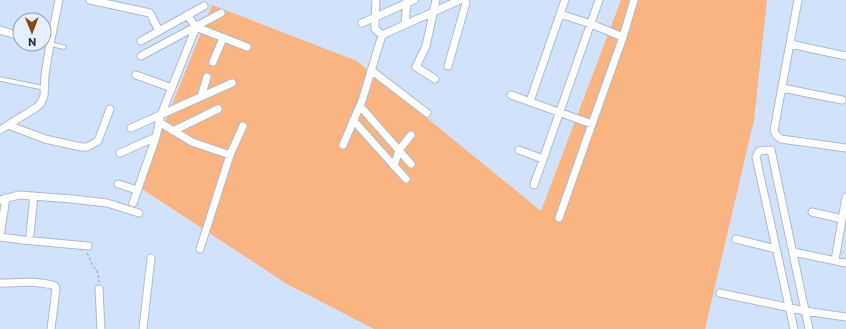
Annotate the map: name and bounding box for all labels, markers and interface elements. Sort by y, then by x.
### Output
north arrow [12,12,52,52]
text: N [28,36,36,49]

